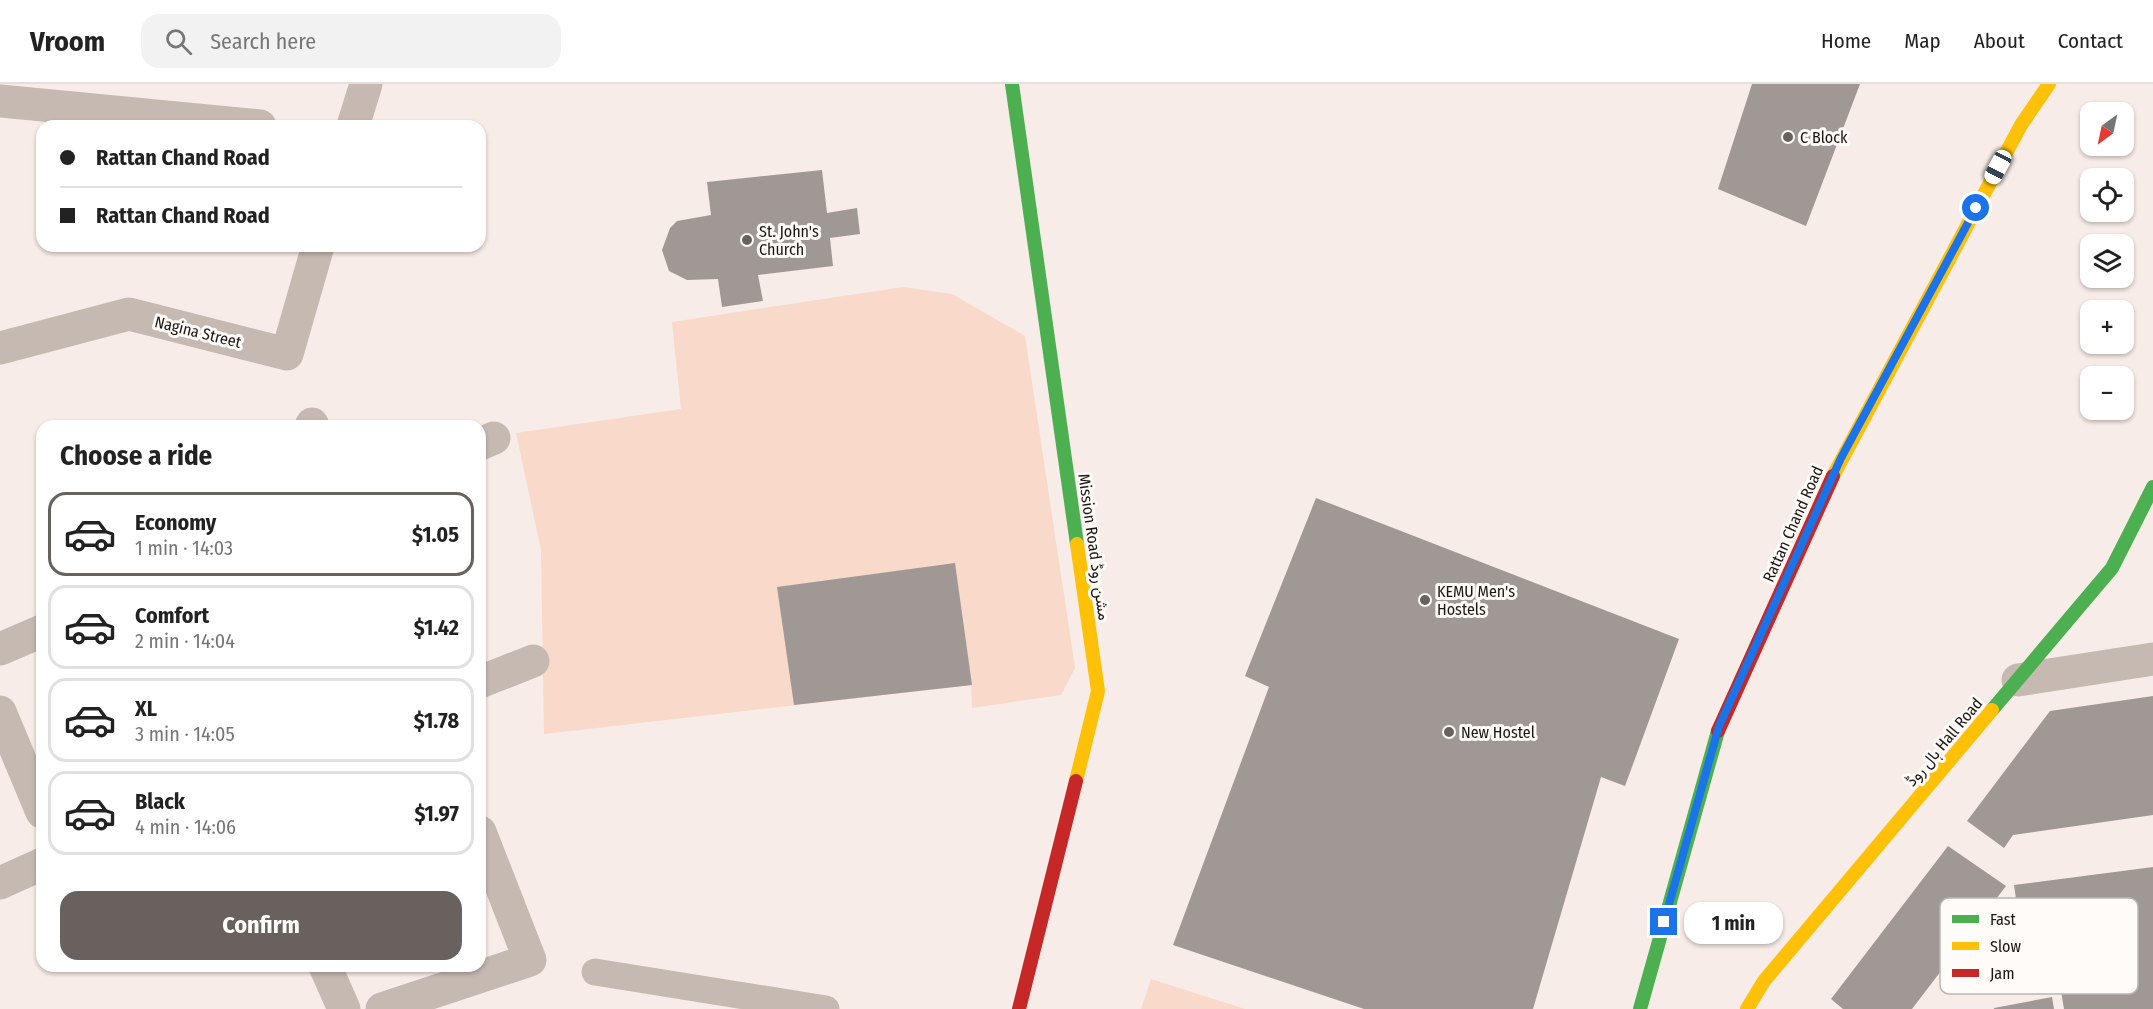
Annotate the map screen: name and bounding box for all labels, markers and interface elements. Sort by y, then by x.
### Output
search box [141,14,561,68]
text: Vroom [30,25,105,58]
icon: search [162,25,195,58]
text: Search here [210,28,316,55]
text: Home [1821,28,1871,54]
text: Map [1904,28,1941,54]
text: About [1974,28,2025,54]
text: Contact [2058,28,2123,54]
north arrow [2080,102,2134,156]
map controls [2080,102,2134,420]
place label: C Block [1800,128,1848,147]
marker: C Block [1781,130,1795,144]
text: Rattan Chand Road [96,144,270,171]
car [1982,147,2014,187]
button: locate [2080,168,2134,222]
route start [1962,194,1989,221]
text: Rattan Chand Road [96,202,270,229]
place label: St. John's Church [759,222,819,259]
marker: St. John's Church [740,233,754,247]
button: layers [2080,234,2134,288]
button: + [2080,300,2134,354]
street label: Nagina Street [153,312,244,352]
button: − [2080,366,2134,420]
text: Choose a ride [60,440,212,472]
street label: Rattan Chand Road [1759,463,1827,585]
street label: Mission Road مشن روڈ [1073,472,1114,622]
icon: car [63,507,117,561]
text: Economy [135,509,216,536]
text: $1.05 [412,521,459,548]
text: 1 min · 14:03 [135,536,233,560]
place label: KEMU Men's Hostels [1437,582,1515,619]
marker: KEMU Men's Hostels [1418,593,1432,607]
icon: car [63,600,117,654]
text: Comfort [135,602,209,629]
text: $1.42 [414,614,459,641]
text: 2 min · 14:04 [135,629,235,653]
icon: car [63,693,117,747]
street label: ہال روڈ Hall Road [1902,694,1987,791]
text: XL [135,695,157,722]
text: $1.78 [414,707,459,734]
text: 3 min · 14:05 [135,722,235,746]
place label: New Hostel [1461,723,1535,742]
marker: New Hostel [1442,725,1456,739]
icon: car [63,786,117,840]
text: Black [135,788,185,815]
text: $1.97 [414,800,459,827]
text: 4 min · 14:06 [135,815,236,839]
button: Confirm [60,891,462,960]
legend [1940,898,2138,994]
callout: 1 min [1685,901,1784,943]
route end [1650,908,1677,935]
text: Fast [1990,910,2017,929]
text: 1 min [1712,911,1755,935]
text: Slow [1990,937,2021,956]
text: Jam [1990,964,2015,983]

